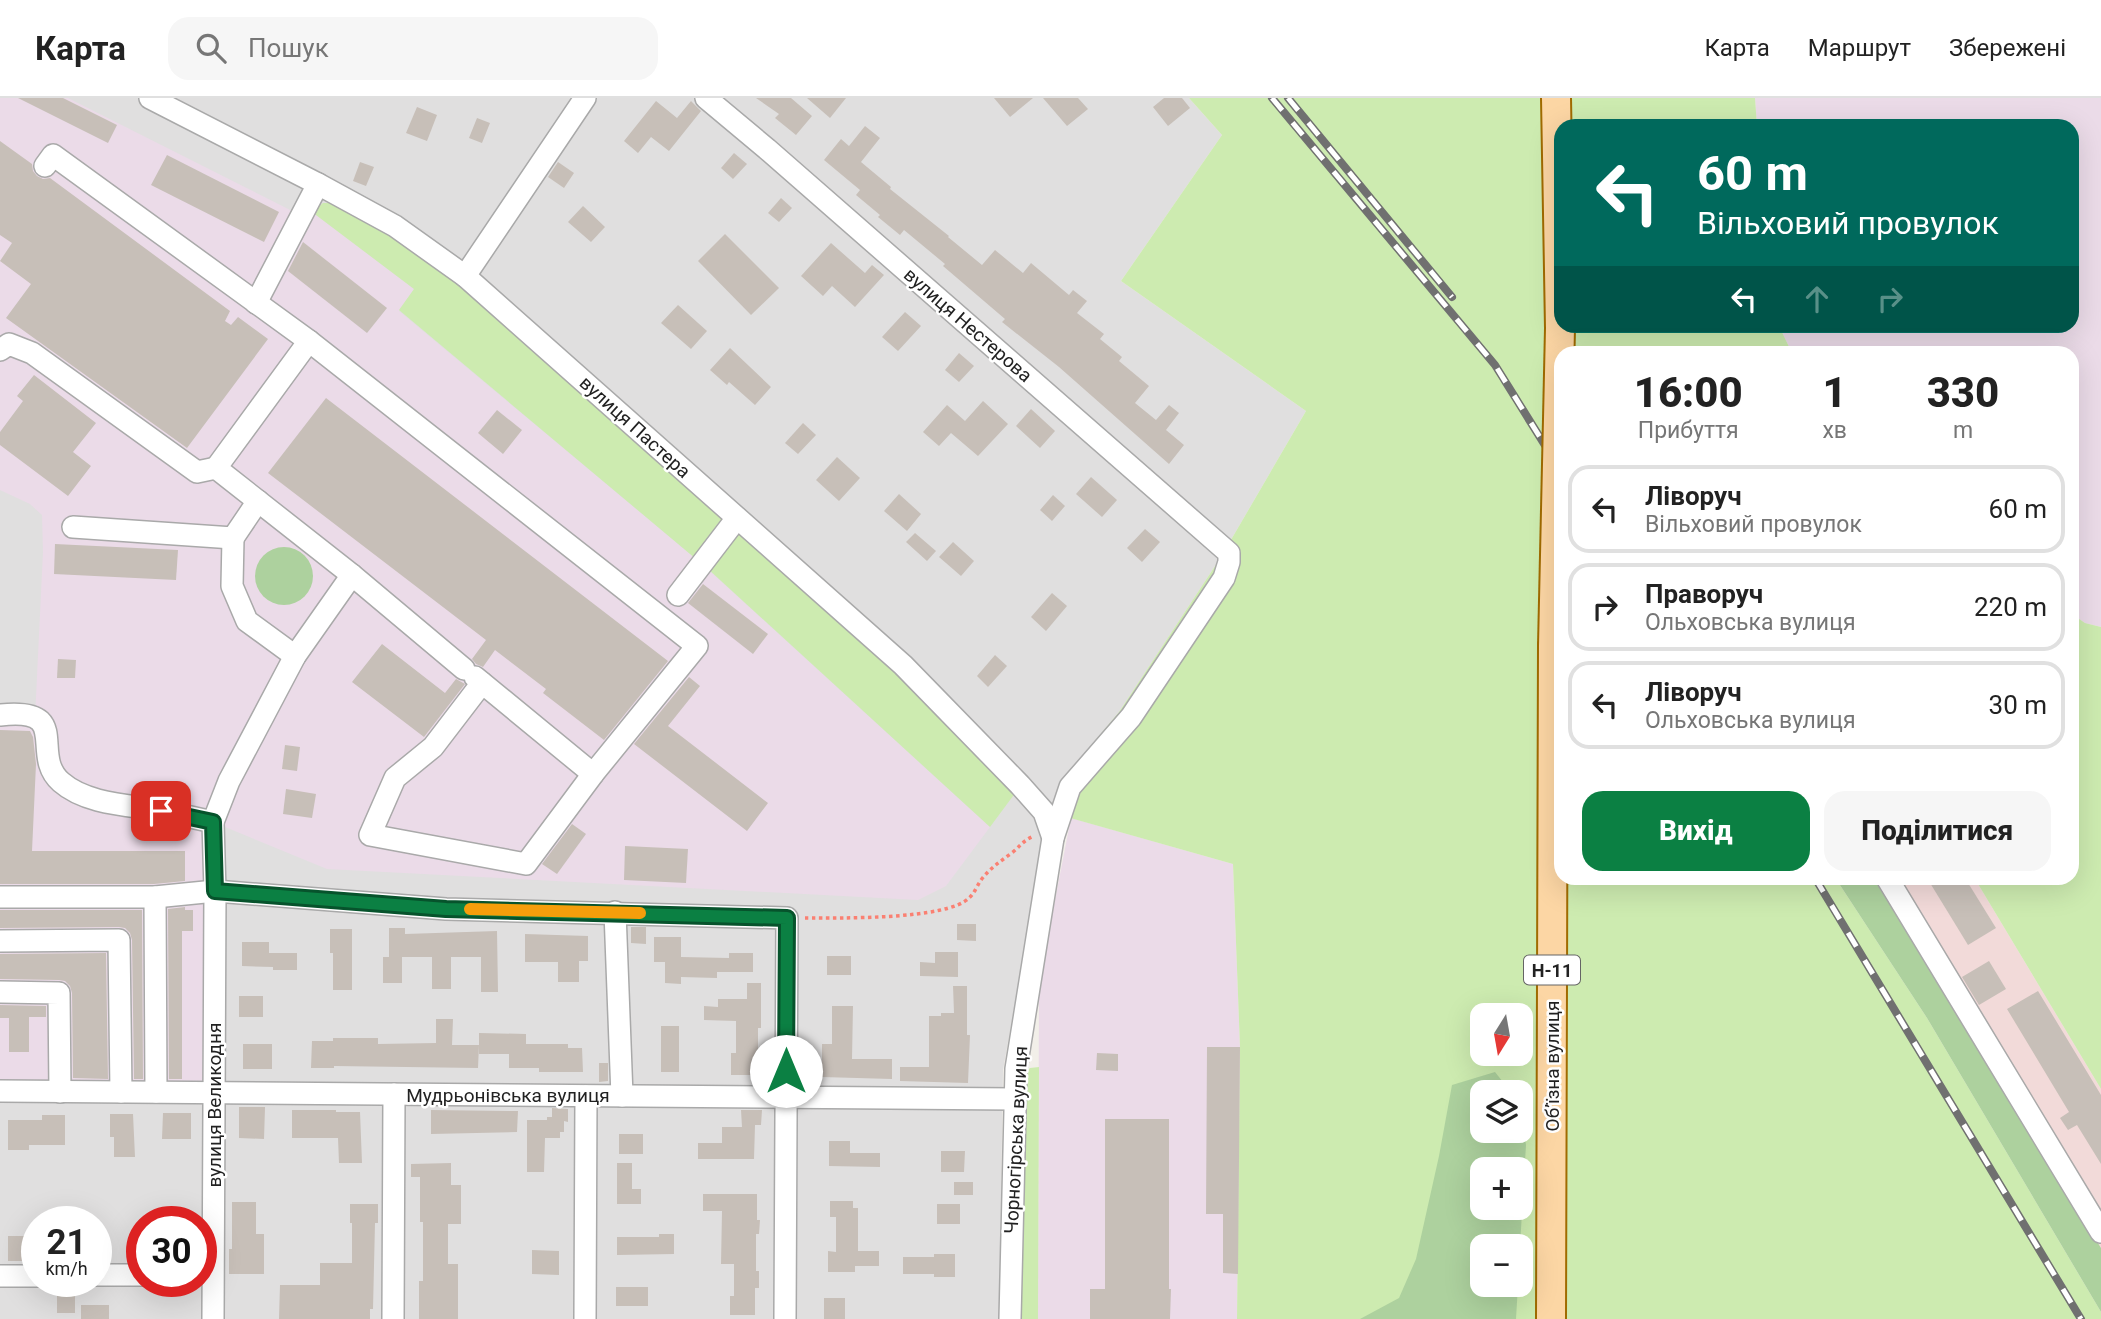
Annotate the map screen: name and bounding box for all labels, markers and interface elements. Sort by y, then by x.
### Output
search box [168,17,658,80]
text: Карта [35,29,126,68]
icon: search [192,29,230,67]
text: Пошук [248,33,329,63]
text: Карта [1704,34,1770,62]
text: Маршрут [1808,34,1911,62]
text: Збережені [1949,34,2066,62]
text: 60 m [1697,145,1808,202]
icon: left [1582,147,1673,238]
text: Вільховий провулок [1697,204,1999,242]
street label: вулиця Нестерова [899,263,1037,387]
icon: left [1725,280,1763,318]
icon: ahead [1798,280,1836,318]
icon: right [1871,280,1909,318]
text: 16:00 [1634,368,1743,417]
text: 1 [1823,368,1847,417]
text: 330 [1927,368,1999,417]
street label: вулиця Пастера [575,371,695,483]
text: Прибуття [1638,417,1739,444]
text: хв [1822,417,1847,444]
text: m [1953,417,1973,444]
text: Ліворуч [1645,481,1742,511]
icon: left [1586,490,1624,528]
text: 60 m [1989,494,2047,524]
text: Вільховий провулок [1645,511,1862,538]
text: Праворуч [1645,579,1763,609]
icon: right [1586,588,1624,626]
text: 220 m [1974,592,2047,622]
text: Ольховська вулиця [1645,609,1856,636]
text: Ліворуч [1645,677,1742,707]
icon: left [1586,686,1624,724]
text: 30 m [1989,690,2047,720]
text: Ольховська вулиця [1645,707,1856,734]
pin [131,781,191,841]
button: Вихід [1582,791,1810,871]
button: Поділитися [1824,791,2051,871]
icon: arrive [142,792,180,830]
road number: Н-11 [1524,956,1580,984]
street label: Обʼїзна вулиця [1541,1001,1564,1131]
north arrow [1470,1003,1533,1066]
map controls [1470,1003,1533,1297]
street label: вулиця Великодня [203,1023,226,1187]
position arrow [749,1034,823,1108]
street label: Чорногірська вулиця [1000,1045,1032,1235]
button: layers [1470,1080,1533,1143]
street label: Мудрьонівська вулиця [406,1084,610,1107]
button: + [1470,1157,1533,1220]
speed limit sign: 30 [126,1206,217,1297]
text: 21 [46,1222,87,1263]
button: − [1470,1234,1533,1297]
text: km/h [45,1258,88,1279]

